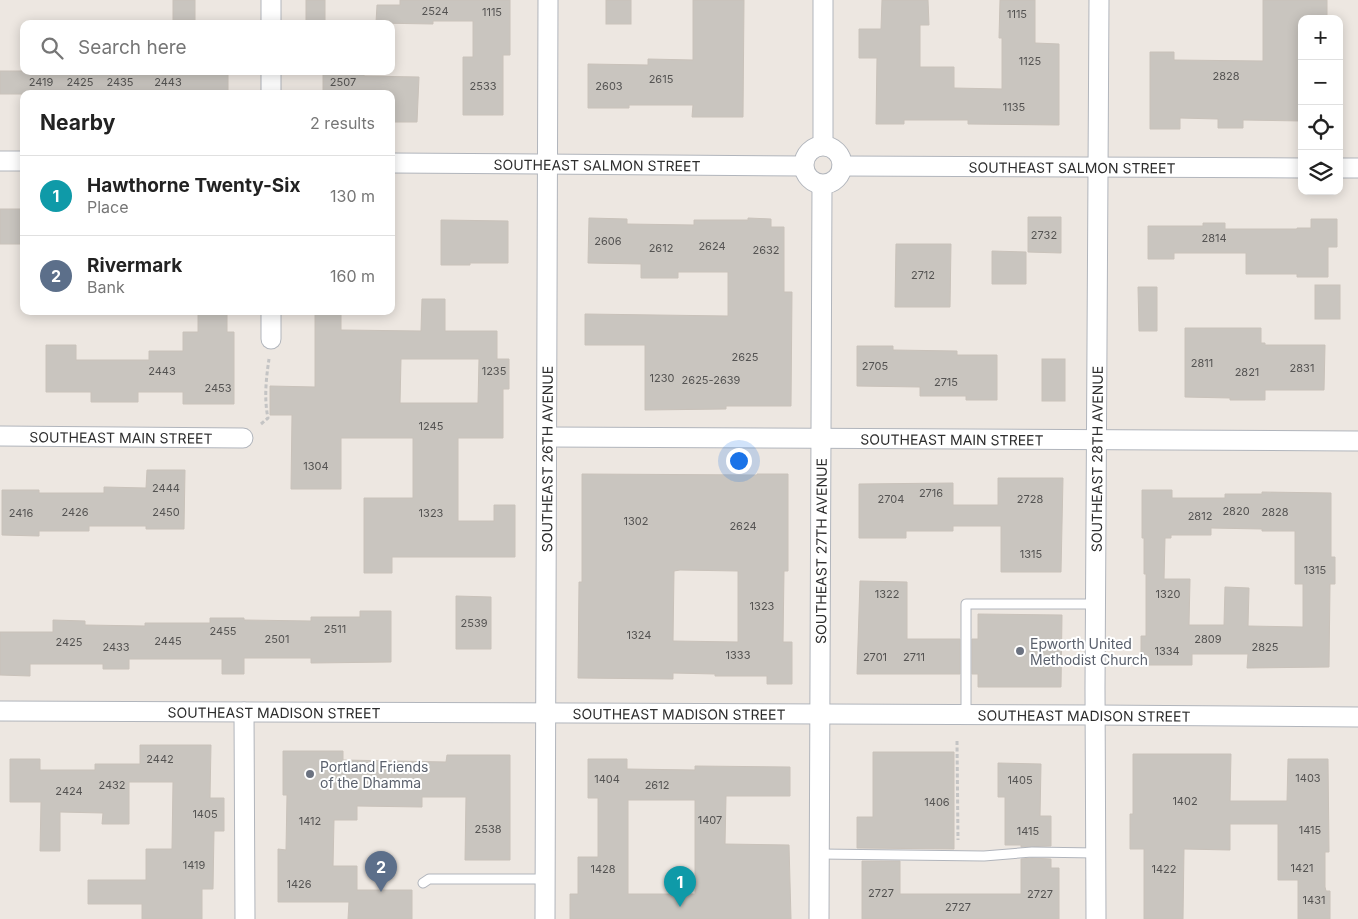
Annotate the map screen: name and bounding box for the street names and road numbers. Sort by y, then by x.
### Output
street label: SOUTHEAST SALMON STREET [493,155,701,174]
street label: SOUTHEAST SALMON STREET [968,158,1176,176]
street label: SOUTHEAST 26TH AVENUE [538,366,555,552]
street label: SOUTHEAST 28TH AVENUE [1087,366,1105,552]
street label: SOUTHEAST MAIN STREET [29,428,213,446]
street label: SOUTHEAST MAIN STREET [860,430,1044,448]
street label: SOUTHEAST 27TH AVENUE [812,458,829,644]
street label: SOUTHEAST MADISON STREET [167,703,381,721]
street label: SOUTHEAST MADISON STREET [572,705,786,722]
street label: SOUTHEAST MADISON STREET [977,706,1191,724]

